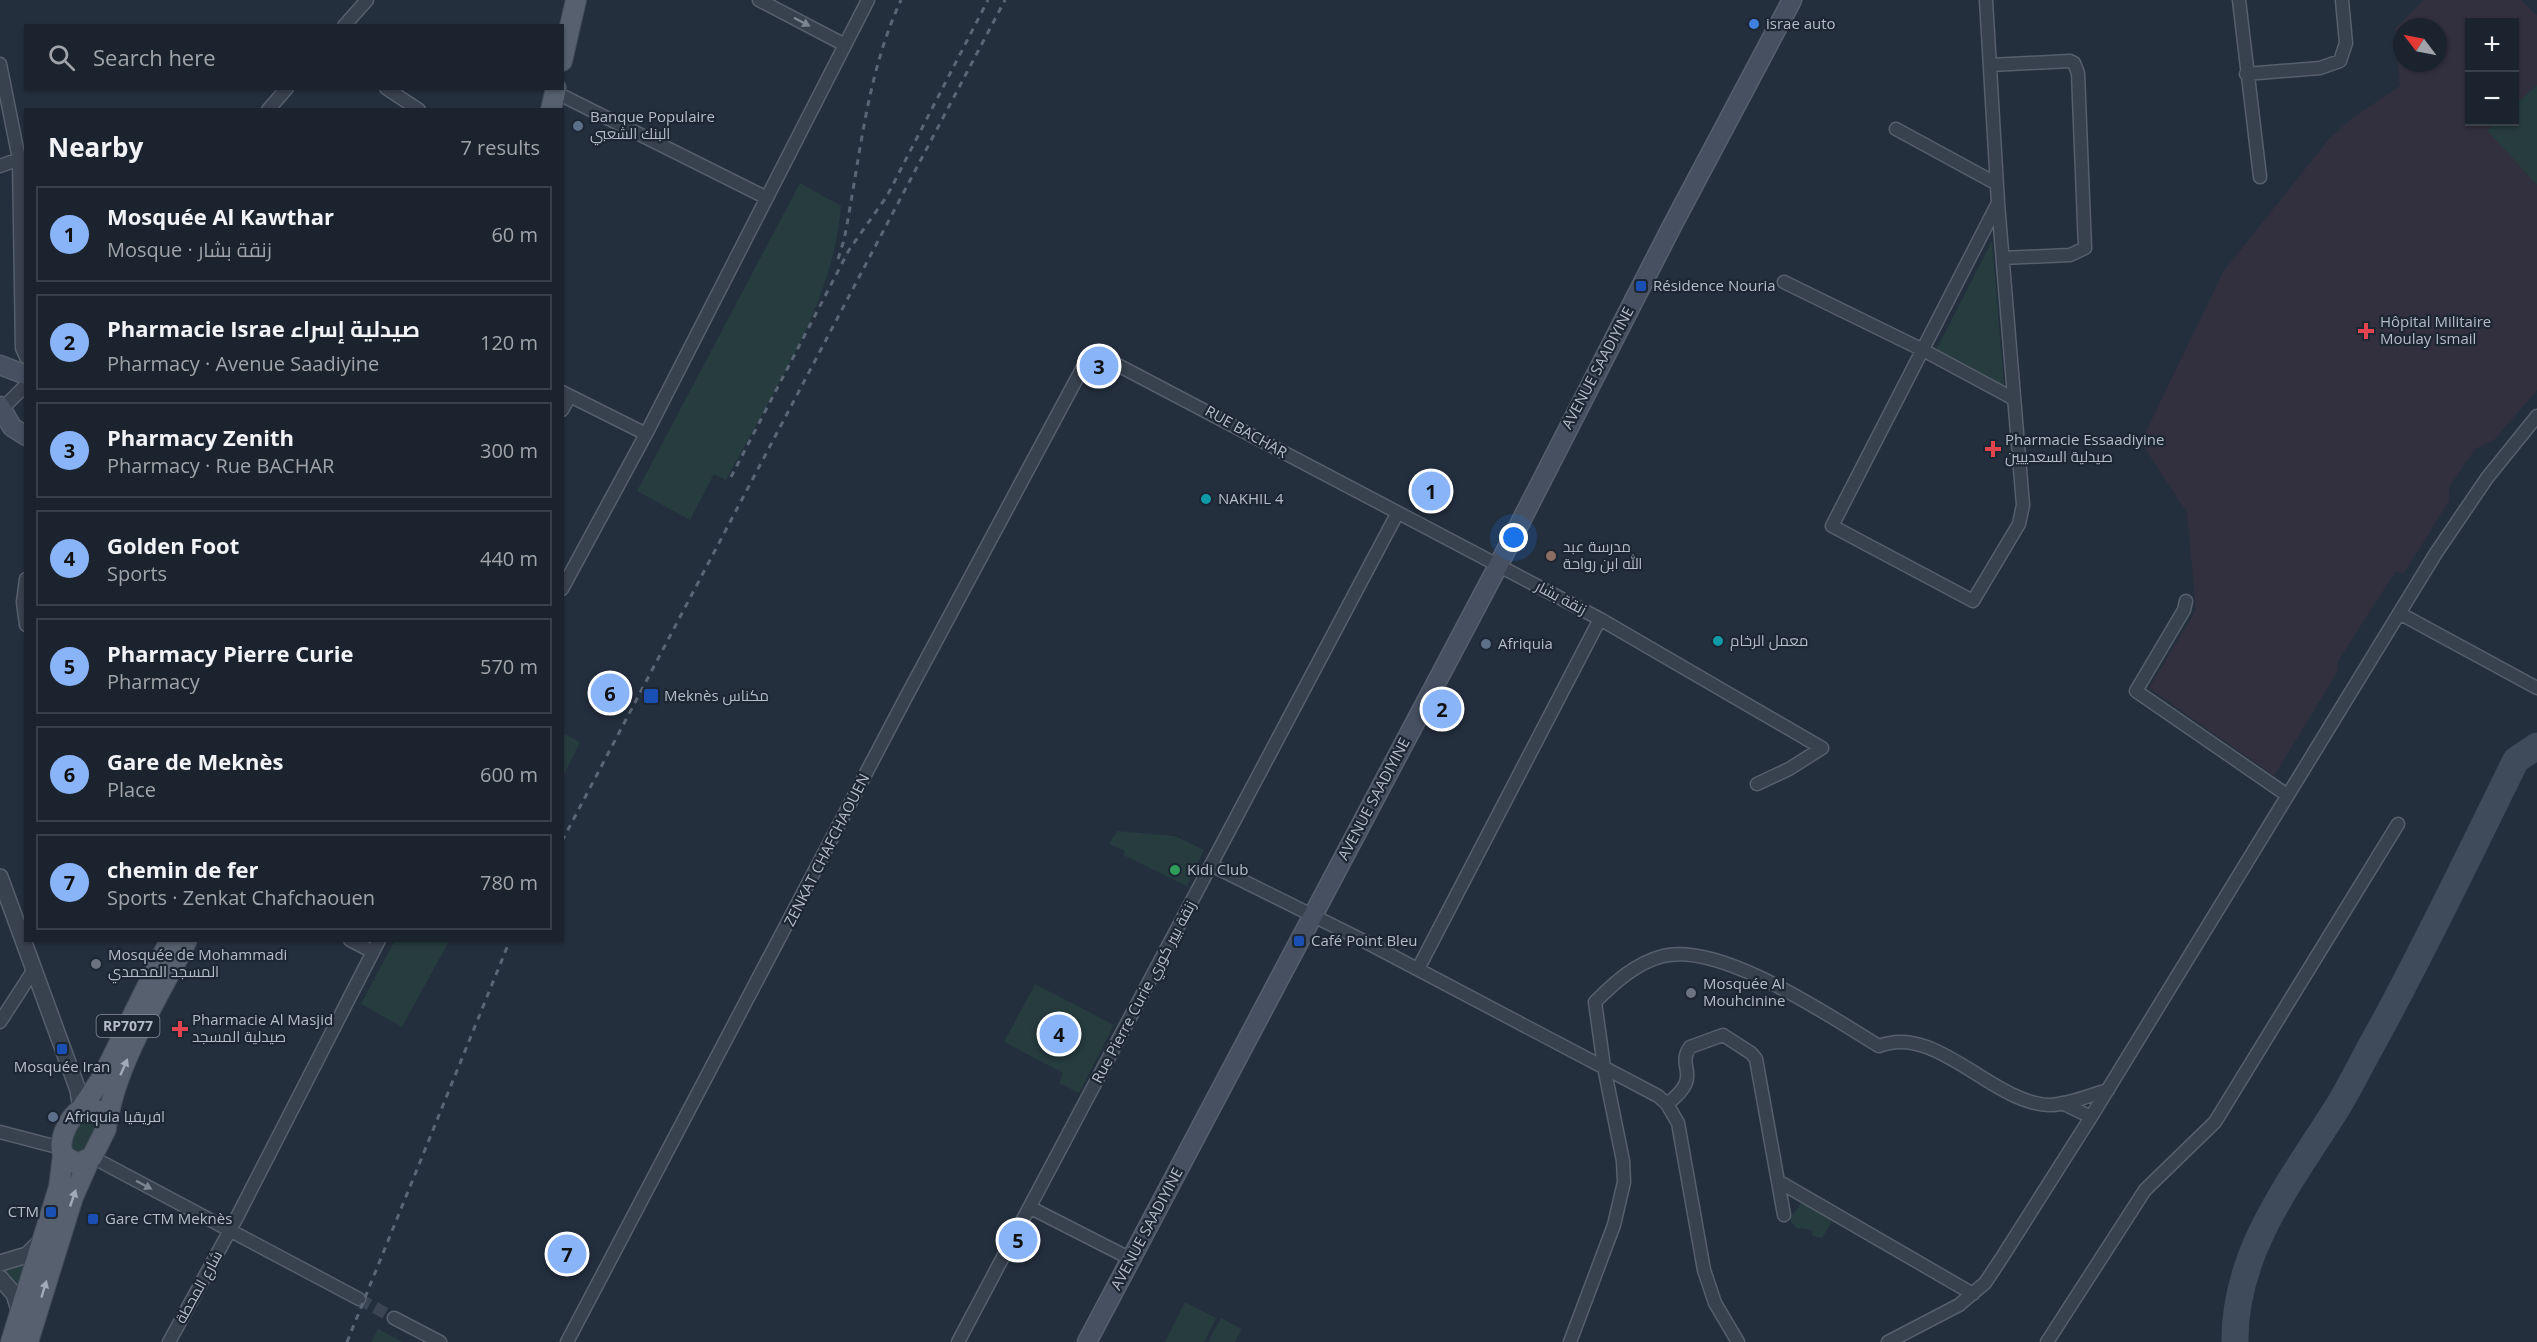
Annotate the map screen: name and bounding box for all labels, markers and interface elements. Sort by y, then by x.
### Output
place label: israe auto [1766,13,1836,33]
one-way arrow [794,17,811,27]
marker: israe auto [1747,17,1761,31]
north arrow [2393,18,2447,72]
map controls [2465,18,2519,126]
button: + [2465,18,2519,72]
search box [24,24,564,90]
icon: search [45,41,78,74]
text: Search here [93,42,216,72]
button: − [2465,72,2519,126]
place label: Banque Populaire البنك الشعبي [590,106,715,146]
marker: Banque Populaire البنك الشعبي [571,119,585,133]
text: Nearby [48,129,143,165]
text: 7 results [460,134,540,161]
text: Mosquée Al Kawthar [107,201,334,231]
text: 1 [64,221,75,248]
text: 60 m [491,221,538,248]
text: Mosque · زنقة بشار [107,236,272,263]
place label: Résidence Nouria [1653,275,1776,295]
marker: Résidence Nouria [1634,279,1648,293]
street label: AVENUE SAADIYINE [1556,303,1638,432]
place label: Hôpital Militaire Moulay Ismail [2380,311,2491,348]
text: Pharmacie Israe صيدلية إسراء [107,313,420,343]
marker: Hôpital Militaire Moulay Ismail [2357,322,2375,340]
text: 2 [64,329,75,356]
text: 120 m [480,329,538,356]
pin: 3 [1080,344,1118,388]
text: Pharmacy · Avenue Saadiyine [107,350,379,377]
street label: RUE BACHAR [1202,400,1292,462]
text: Pharmacy Zenith [107,422,294,452]
place label: Pharmacie Essaadiyine صيدلية السعدييين [2005,429,2164,467]
text: 3 [64,437,75,464]
text: 300 m [480,437,538,464]
marker: Pharmacie Essaadiyine صيدلية السعدييين [1986,442,2000,456]
text: Pharmacy · Rue BACHAR [107,452,334,479]
pin: 1 [1412,468,1450,514]
place label: NAKHIL 4 [1218,488,1284,508]
marker: NAKHIL 4 [1199,492,1213,506]
your location [1499,523,1528,552]
text: Golden Foot [107,530,239,560]
place label: مدرسة عبد الله ابن رواحة [1563,536,1642,574]
text: 4 [64,545,75,572]
text: 440 m [480,545,538,572]
marker: مدرسة عبد الله ابن رواحة [1544,549,1558,563]
text: Sports [107,560,167,587]
street label: زنقة بشار [1531,575,1591,619]
place label: معمل الرخام [1730,630,1808,651]
place label: Afriquia [1498,633,1553,653]
marker: معمل الرخام [1711,634,1725,648]
marker: Afriquia [1479,637,1493,651]
text: Pharmacy Pierre Curie [107,638,353,668]
text: 5 [64,653,75,680]
text: 570 m [480,653,538,680]
text: Pharmacy [107,668,200,695]
pin: 6 [590,670,630,716]
place label: Meknès مكناس [664,685,769,706]
pin: 2 [1422,686,1462,732]
marker: Meknès مكناس [642,687,660,705]
street label: AVENUE SAADIYINE [1332,734,1414,863]
text: Gare de Meknès [107,746,283,776]
text: 6 [64,761,75,788]
text: 600 m [480,761,538,788]
street label: ZENKAT CHAFCHAOUEN [779,770,873,929]
text: Place [107,776,156,803]
text: chemin de fer [107,854,258,884]
place label: Kidi Club [1187,859,1248,879]
marker: Kidi Club [1168,863,1182,877]
text: 7 [64,869,75,896]
text: 780 m [480,869,538,896]
text: Sports · Zenkat Chafchaouen [107,884,375,911]
street label: Rue Pierre Curie زنقة بيير كوري [1086,897,1203,1088]
place label: Café Point Bleu [1311,930,1418,950]
marker: Café Point Bleu [1292,934,1306,948]
place label: Mosquée de Mohammadi المسجد المحمدي [108,944,287,984]
marker: Mosquée de Mohammadi المسجد المحمدي [89,957,103,971]
place label: Mosquée Al Mouhcinine [1703,973,1786,1010]
marker: Mosquée Al Mouhcinine [1684,986,1698,1000]
place label: Pharmacie Al Masjid صيدلية المسجد [192,1009,333,1046]
pin: 4 [1040,1012,1078,1056]
road number: RP7077 [96,1015,160,1037]
marker: Pharmacie Al Masjid صيدلية المسجد [173,1022,187,1036]
marker: Mosquée Iran [55,1042,69,1056]
place label: Mosquée Iran [14,1056,110,1076]
one-way arrow [119,1059,128,1076]
place label: Afriquia افريقيا [65,1106,165,1126]
marker: Afriquia افريقيا [46,1110,60,1124]
street label: AVENUE SAADIYINE [1105,1164,1187,1293]
one-way arrow [136,1180,153,1190]
one-way arrow [69,1189,79,1207]
place label: CTM [8,1201,39,1221]
marker: CTM [44,1205,58,1219]
place label: Gare CTM Meknès [105,1208,232,1228]
marker: Gare CTM Meknès [86,1212,100,1226]
pin: 5 [998,1218,1038,1262]
pin: 7 [548,1232,586,1276]
street label: شارع المحطة [170,1247,228,1327]
one-way arrow [40,1280,50,1298]

